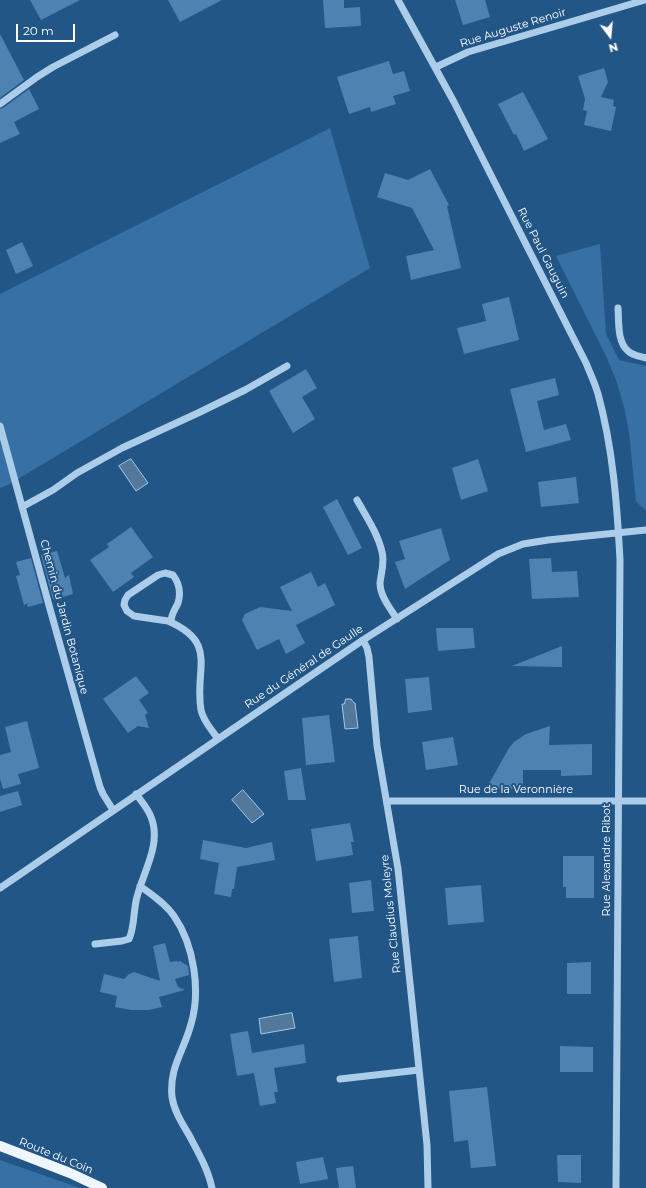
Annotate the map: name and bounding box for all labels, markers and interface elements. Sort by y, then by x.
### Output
street label: Rue Auguste Renoir [458,6,568,50]
scale bar [18,16,77,42]
north arrow [590,16,630,56]
text: 20 m [23,23,54,38]
text: N [607,40,620,55]
street label: Rue Paul Gauguin [514,205,572,301]
street label: Chemin du Jardin Botanique [37,538,91,696]
street label: Rue du Général de Gaulle [242,622,366,712]
street label: Rue de la Veronnière [459,783,573,797]
street label: Rue Alexandre Ribot [600,804,614,916]
street label: Rue Claudius Moleyre [378,854,404,974]
street label: Route du Coin [17,1135,95,1177]

